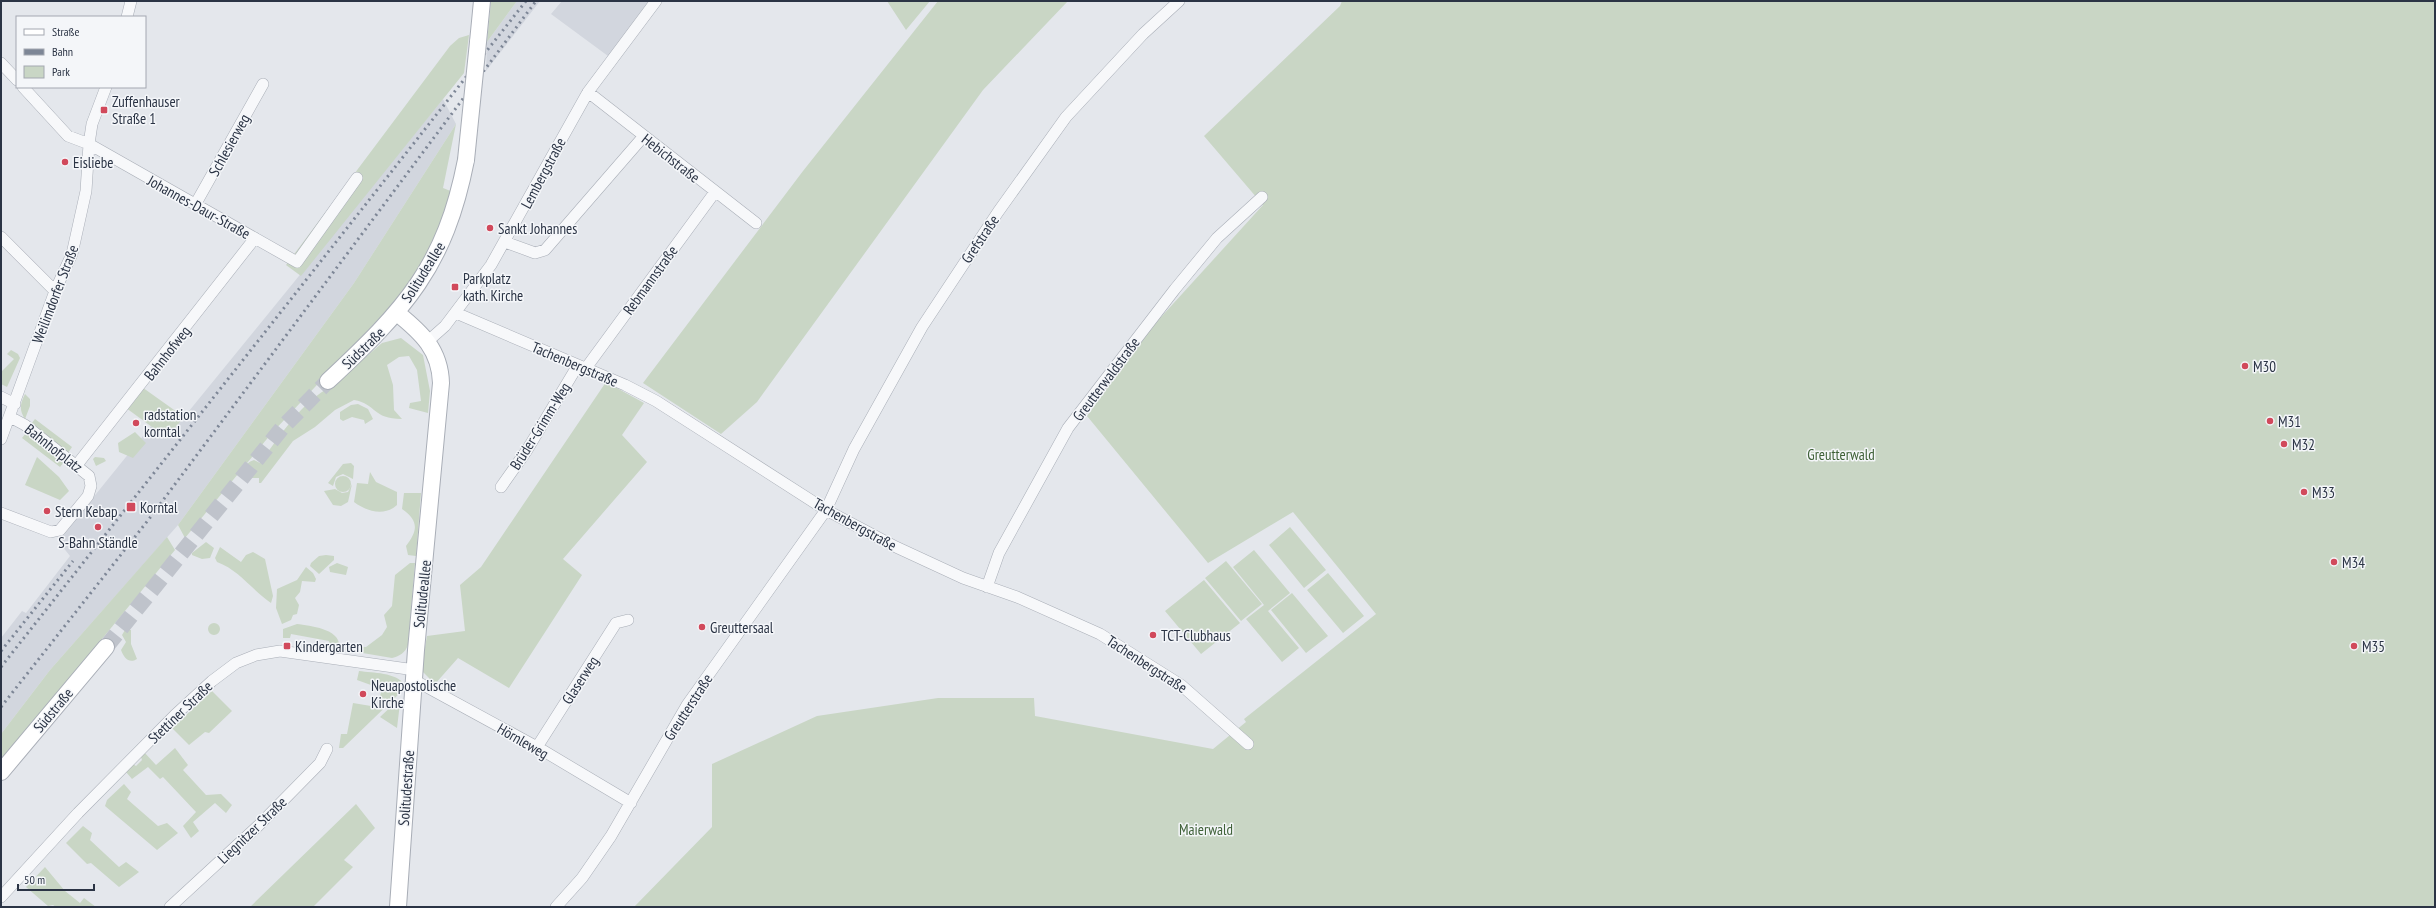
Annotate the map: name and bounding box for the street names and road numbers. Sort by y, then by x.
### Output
street label: Schlesierweg [204,111,254,179]
street label: Hebichstraße [638,129,704,187]
street label: Lembergstraße [516,134,570,212]
street label: Johannes-Daur-Straße [143,170,254,243]
street label: Grefstraße [957,211,1003,267]
street label: Solitudeallee [397,238,449,306]
street label: Weilimdorfer Straße [27,242,83,346]
street label: Rebmannstraße [618,242,682,318]
street label: Bahnhofweg [140,322,194,384]
street label: Südstraße [338,323,388,373]
street label: Greutterwaldstraße [1068,333,1144,425]
street label: Tachenbergstraße [529,337,621,391]
street label: Brüder-Grimm-Weg [506,379,574,473]
street label: Bahnhofplatz [21,419,87,477]
street label: Tachenbergstraße [810,493,900,555]
street label: Solitudeallee [409,559,435,629]
street label: Tachenbergstraße [1103,631,1191,697]
street label: Glaserweg [557,652,603,708]
street label: Greutterstraße [659,670,717,744]
street label: Stettiner Straße [144,677,216,747]
street label: Südstraße [29,684,77,736]
street label: Hörnleweg [494,719,552,763]
street label: Solitudestraße [394,750,418,826]
street label: Liegnitzer Straße [213,792,291,868]

